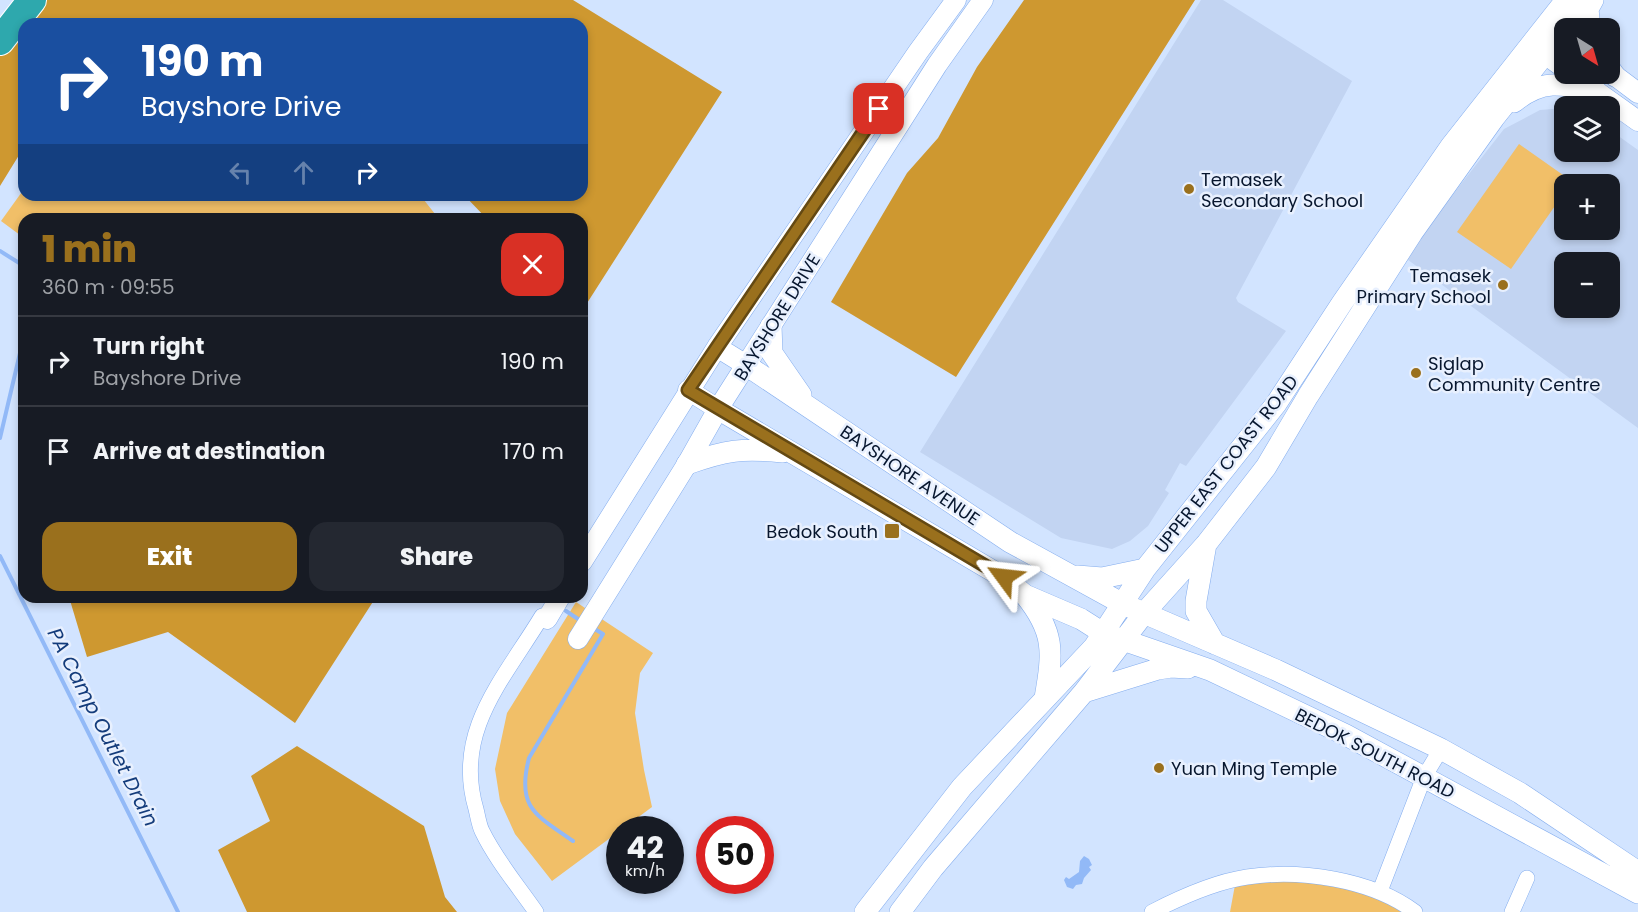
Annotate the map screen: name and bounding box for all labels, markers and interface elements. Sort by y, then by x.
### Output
north arrow [1554,18,1620,84]
map controls [1554,18,1620,318]
text: 190 m [141,32,263,91]
icon: right [42,42,120,120]
pin [853,83,904,134]
text: Bayshore Drive [141,88,341,125]
icon: arrive [862,92,895,125]
button: layers [1554,96,1620,162]
icon: left [224,156,257,189]
icon: ahead [287,156,320,189]
icon: right [350,156,383,189]
place label: Temasek Secondary School [1201,167,1363,213]
button: + [1554,174,1620,240]
marker: Temasek Secondary School [1182,182,1196,196]
text: 1 min [42,224,137,275]
button: close [501,233,564,296]
street label: BAYSHORE DRIVE [728,249,826,385]
button: − [1554,252,1620,318]
place label: Temasek Primary School [1357,263,1492,309]
text: 360 m · 09:55 [42,273,174,301]
marker: Temasek Primary School [1496,278,1510,292]
text: Turn right [93,331,204,362]
icon: right [42,345,75,378]
text: 190 m [501,346,564,377]
place label: Siglap Community Centre [1428,351,1600,397]
text: Bayshore Drive [93,364,241,392]
marker: Siglap Community Centre [1409,366,1423,380]
street label: UPPER EAST COAST ROAD [1149,370,1303,558]
street label: BAYSHORE AVENUE [835,419,985,531]
icon: arrive [42,435,75,468]
text: Arrive at destination [93,436,325,467]
text: 170 m [503,436,564,467]
place label: Bedok South [766,519,878,544]
button: Exit [42,522,297,591]
button: Share [309,522,564,591]
marker: Bedok South [883,522,901,540]
position arrow [972,545,1036,609]
water label: PA Camp Outlet Drain [41,623,165,831]
street label: BEDOK SOUTH ROAD [1291,702,1459,804]
place label: Yuan Ming Temple [1171,756,1337,781]
marker: Yuan Ming Temple [1152,761,1166,775]
speed limit sign: 50 [696,816,774,894]
text: 42 [626,826,664,869]
text: km/h [625,860,665,881]

